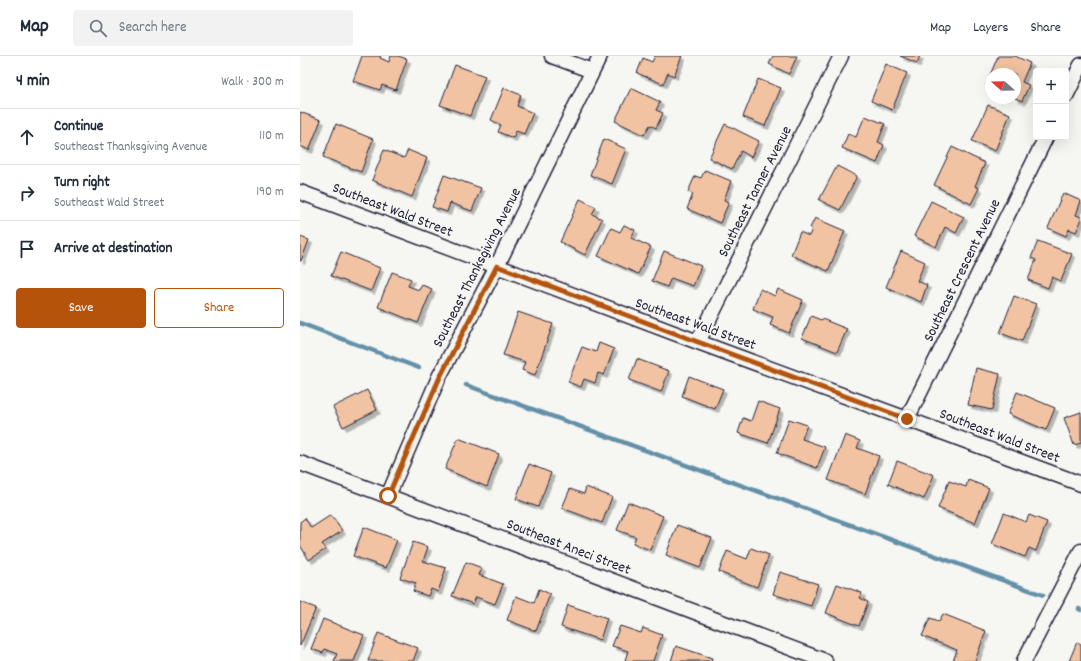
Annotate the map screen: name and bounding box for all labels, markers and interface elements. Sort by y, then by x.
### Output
search box [73,10,353,46]
text: Map [20,14,49,41]
icon: search [87,17,109,39]
text: Search here [119,17,187,39]
text: Map [930,18,951,38]
text: Layers [973,18,1008,38]
text: Share [1030,18,1061,38]
north arrow [985,68,1021,104]
map controls [1033,68,1069,140]
button: + [1033,68,1069,104]
text: 4 min [16,70,50,94]
text: Walk · 300 m [221,73,284,92]
button: − [1033,104,1069,140]
text: Continue [54,116,103,138]
street label: Southeast Tanner Avenue [713,122,799,261]
icon: ahead [16,126,38,148]
text: 110 m [259,127,284,146]
text: Southeast Thanksgiving Avenue [54,138,207,157]
text: Turn right [54,172,110,194]
street label: Southeast Wald Street [329,178,456,244]
icon: right [16,182,38,204]
text: 190 m [256,183,284,202]
street label: Southeast Thanksgiving Avenue [428,184,528,352]
text: Southeast Wald Street [54,194,164,213]
street label: Southeast Crescent Avenue [919,195,1007,346]
icon: arrive [16,238,38,260]
text: Arrive at destination [54,238,172,260]
button: Save [16,288,146,328]
button: Share [154,288,284,328]
street label: Southeast Wald Street [632,293,759,357]
street label: Southeast Wald Street [936,404,1063,470]
route end [898,410,916,428]
route start [379,487,397,505]
street label: Southeast Aneci Street [503,514,634,582]

